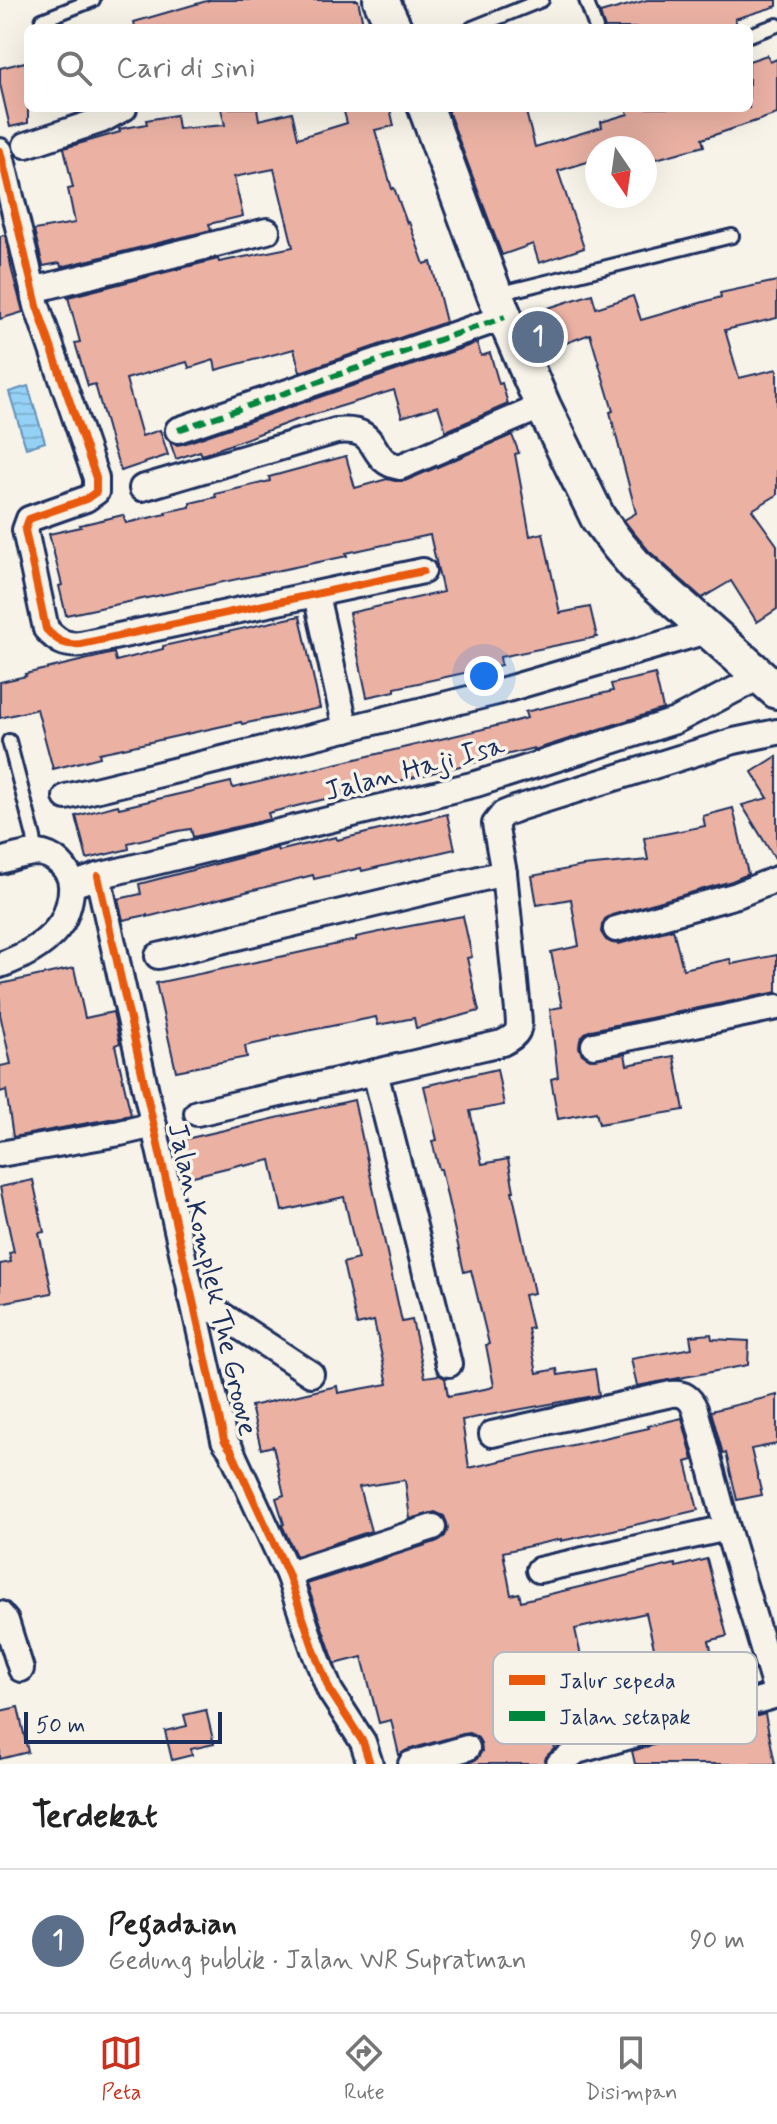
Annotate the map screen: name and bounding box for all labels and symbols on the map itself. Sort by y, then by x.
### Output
north arrow [585,136,657,208]
pin: 1 [512,307,564,367]
your location [464,656,504,696]
street label: Jalan Haji Isa [321,728,509,811]
street label: Jalan Komplek The Groove [158,1119,266,1440]
legend [493,1652,757,1744]
text: Jalur sepeda [559,1668,676,1696]
text: Jalan setapak [559,1704,691,1732]
scale bar [24,1708,222,1744]

